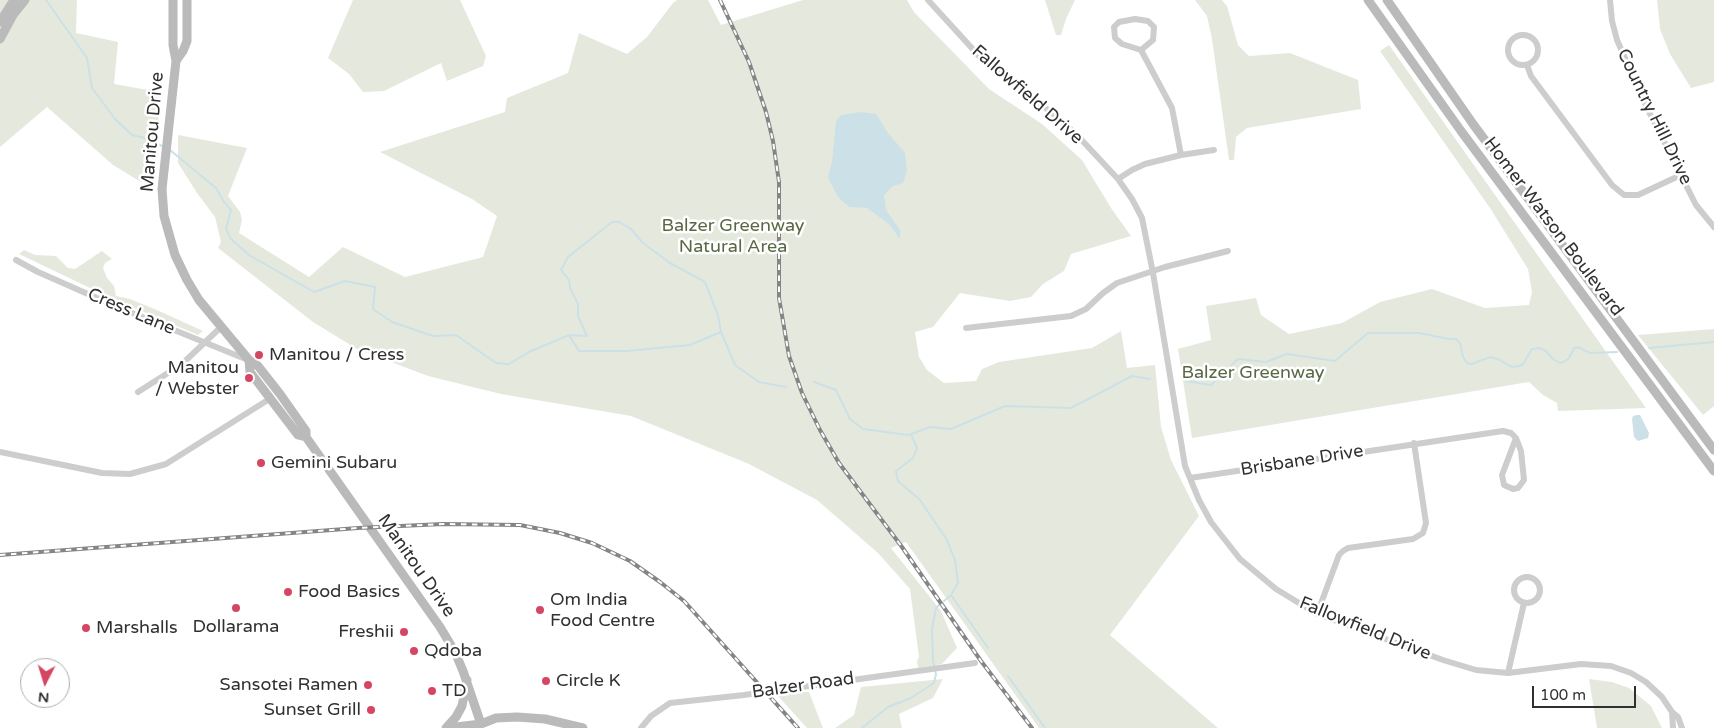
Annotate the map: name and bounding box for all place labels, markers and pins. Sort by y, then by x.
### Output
place label: Manitou / Cress [269,344,404,366]
marker: Manitou / Cress [253,349,265,361]
place label: Manitou / Webster [155,357,239,399]
marker: Manitou / Webster [243,372,255,384]
place label: Gemini Subaru [271,452,397,474]
marker: Gemini Subaru [255,457,267,469]
place label: Food Basics [298,581,400,603]
marker: Food Basics [282,586,294,598]
place label: Om India Food Centre [550,589,655,632]
marker: Dollarama [230,602,242,614]
marker: Om India Food Centre [534,604,546,616]
place label: Dollarama [193,616,279,638]
place label: Marshalls [96,617,178,639]
place label: Freshii [338,621,394,643]
marker: Marshalls [80,622,92,634]
marker: Freshii [398,626,410,638]
place label: Qdoba [424,640,482,662]
marker: Qdoba [408,645,420,657]
place label: Circle K [556,670,621,692]
place label: Sansotei Ramen [220,674,358,696]
marker: Circle K [540,675,552,687]
marker: Sansotei Ramen [362,679,374,691]
place label: TD [442,680,466,702]
marker: TD [426,685,438,697]
place label: Sunset Grill [264,699,361,721]
marker: Sunset Grill [365,704,377,716]

